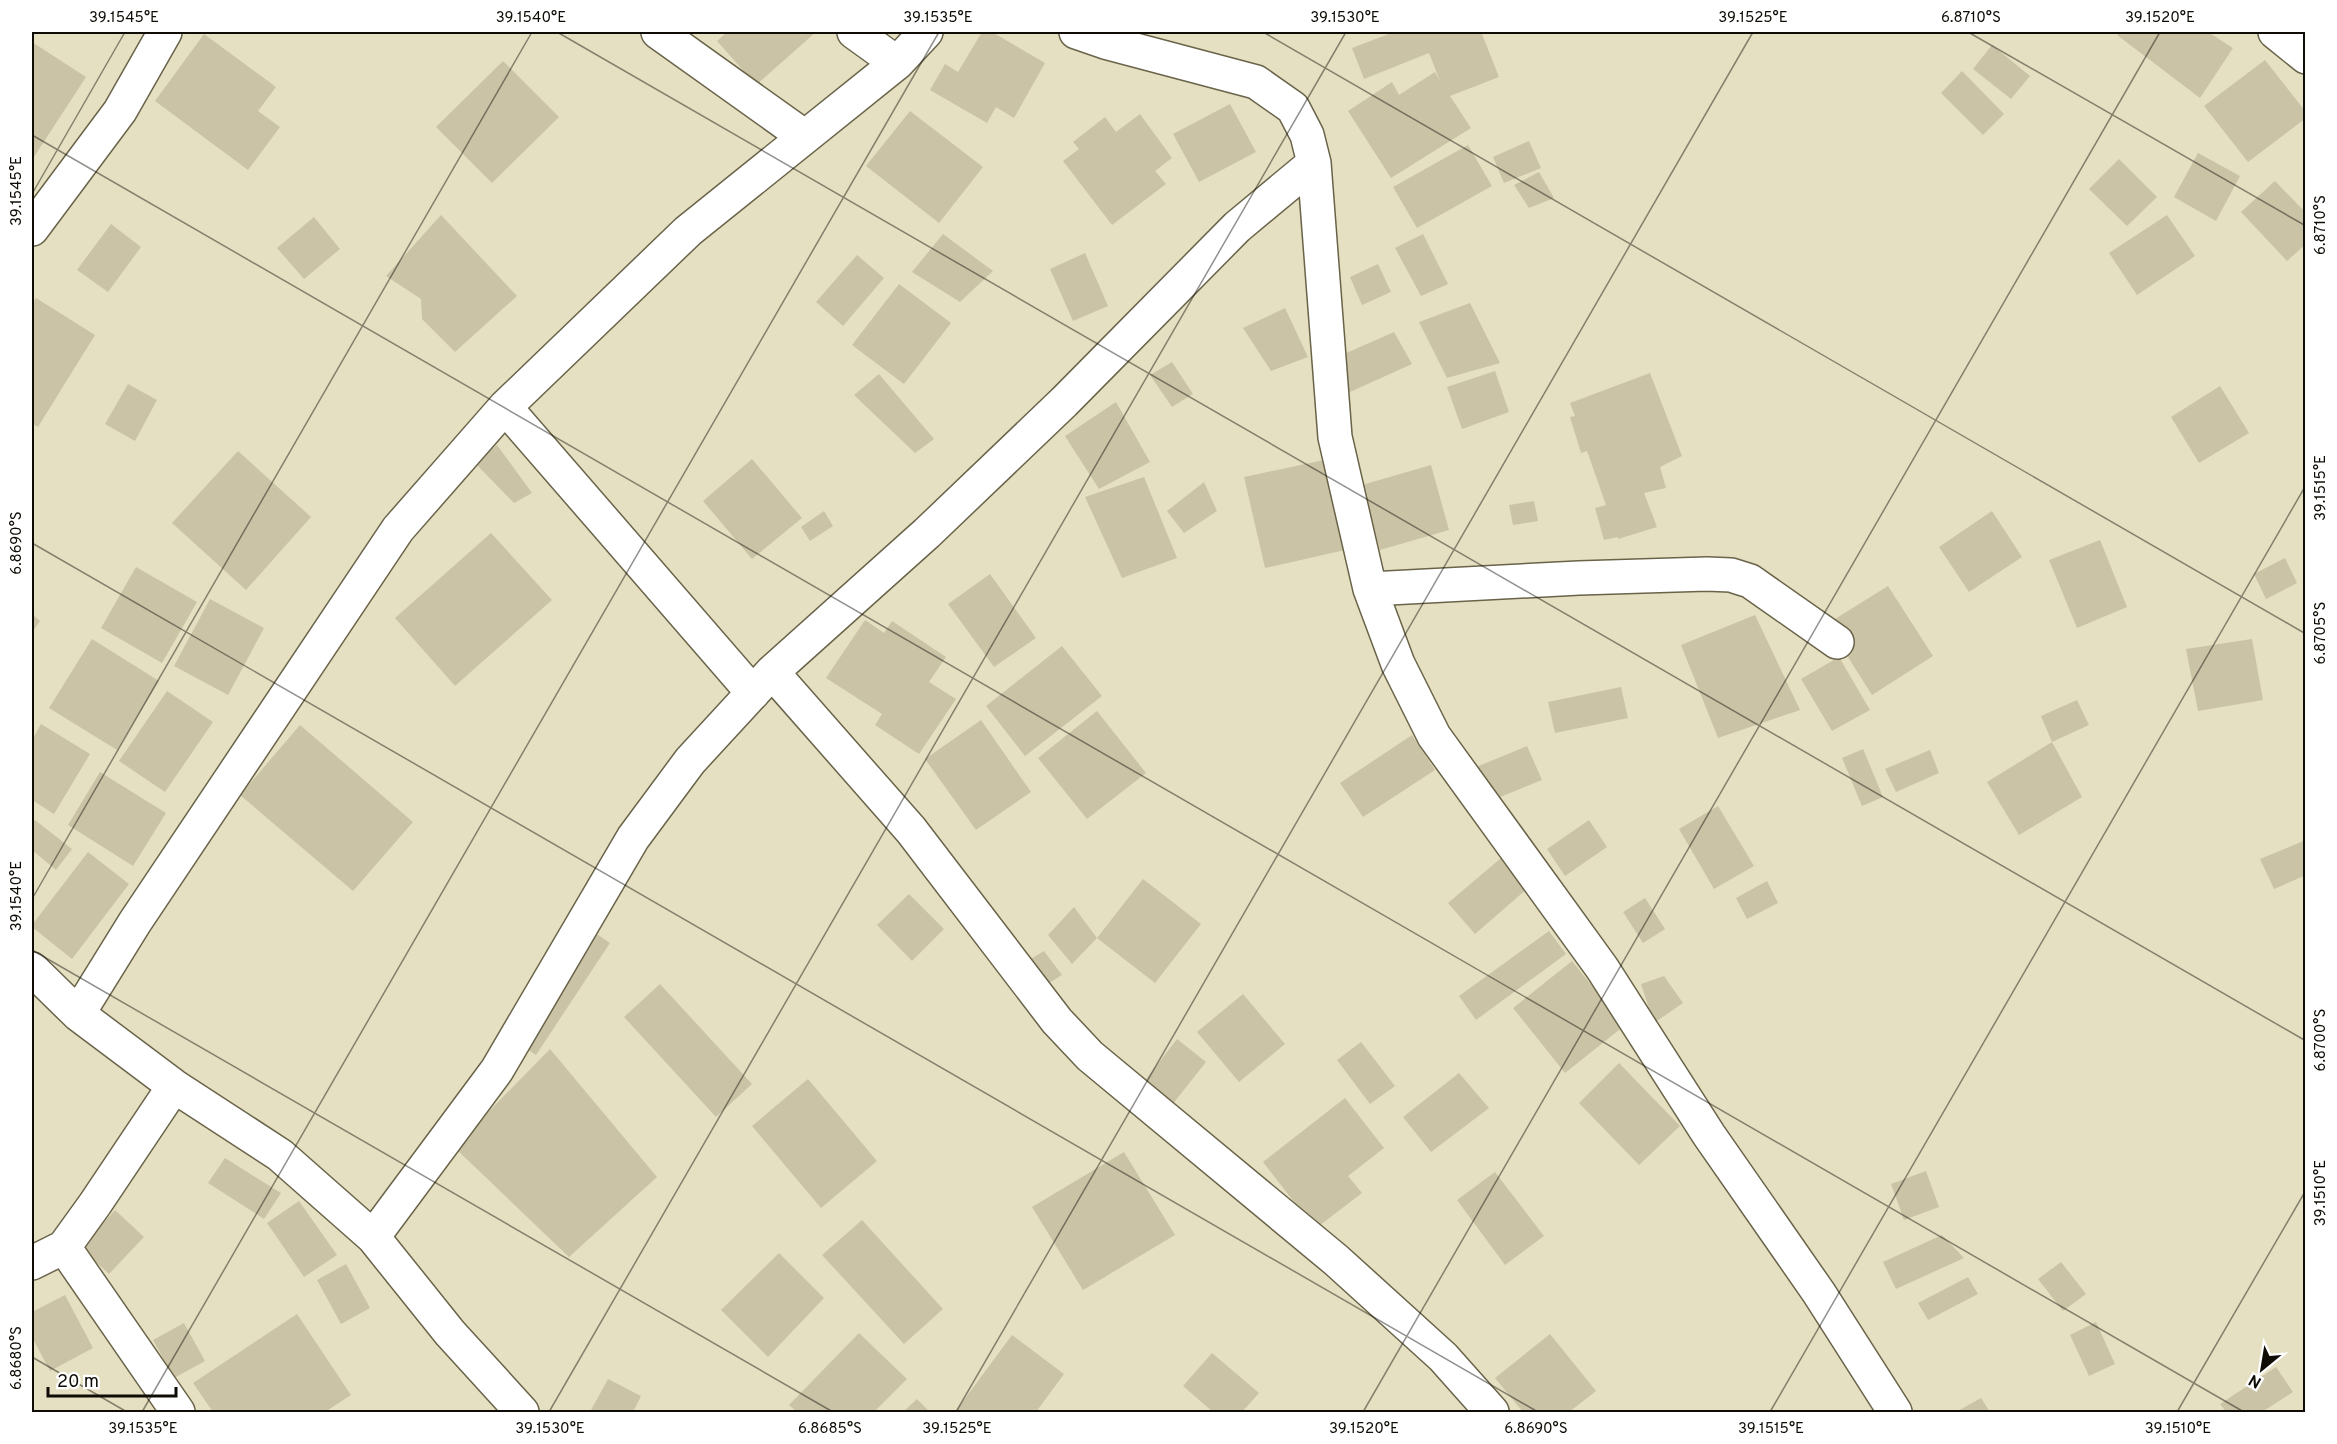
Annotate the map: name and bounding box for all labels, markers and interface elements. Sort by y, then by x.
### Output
text: 39.1545°E [89,9,159,28]
text: 39.1540°E [496,9,566,28]
text: 39.1535°E [903,9,973,28]
text: 39.1530°E [1310,9,1380,28]
text: 39.1525°E [1718,9,1788,28]
text: 6.8710°S [1941,9,2001,28]
text: 39.1520°E [2125,9,2195,28]
text: 39.1545°E [8,156,27,226]
text: 6.8710°S [2312,195,2331,255]
text: 39.1515°E [2312,455,2331,521]
text: 6.8690°S [8,511,27,575]
text: 6.8705°S [2312,602,2331,664]
text: 39.1540°E [8,861,27,931]
text: 6.8700°S [2312,1009,2331,1072]
text: 39.1510°E [2312,1160,2331,1226]
text: 6.8680°S [8,1326,27,1390]
north arrow [2232,1339,2292,1399]
scale bar [48,1360,176,1398]
text: N [2246,1369,2265,1392]
text: 20 m [57,1371,99,1394]
text: 39.1535°E [108,1420,178,1439]
text: 39.1530°E [515,1420,585,1439]
text: 6.8685°S [798,1420,862,1439]
text: 39.1525°E [922,1420,992,1439]
text: 39.1520°E [1329,1420,1399,1439]
text: 6.8690°S [1504,1420,1568,1439]
text: 39.1515°E [1738,1420,1804,1439]
text: 39.1510°E [2145,1420,2211,1439]

